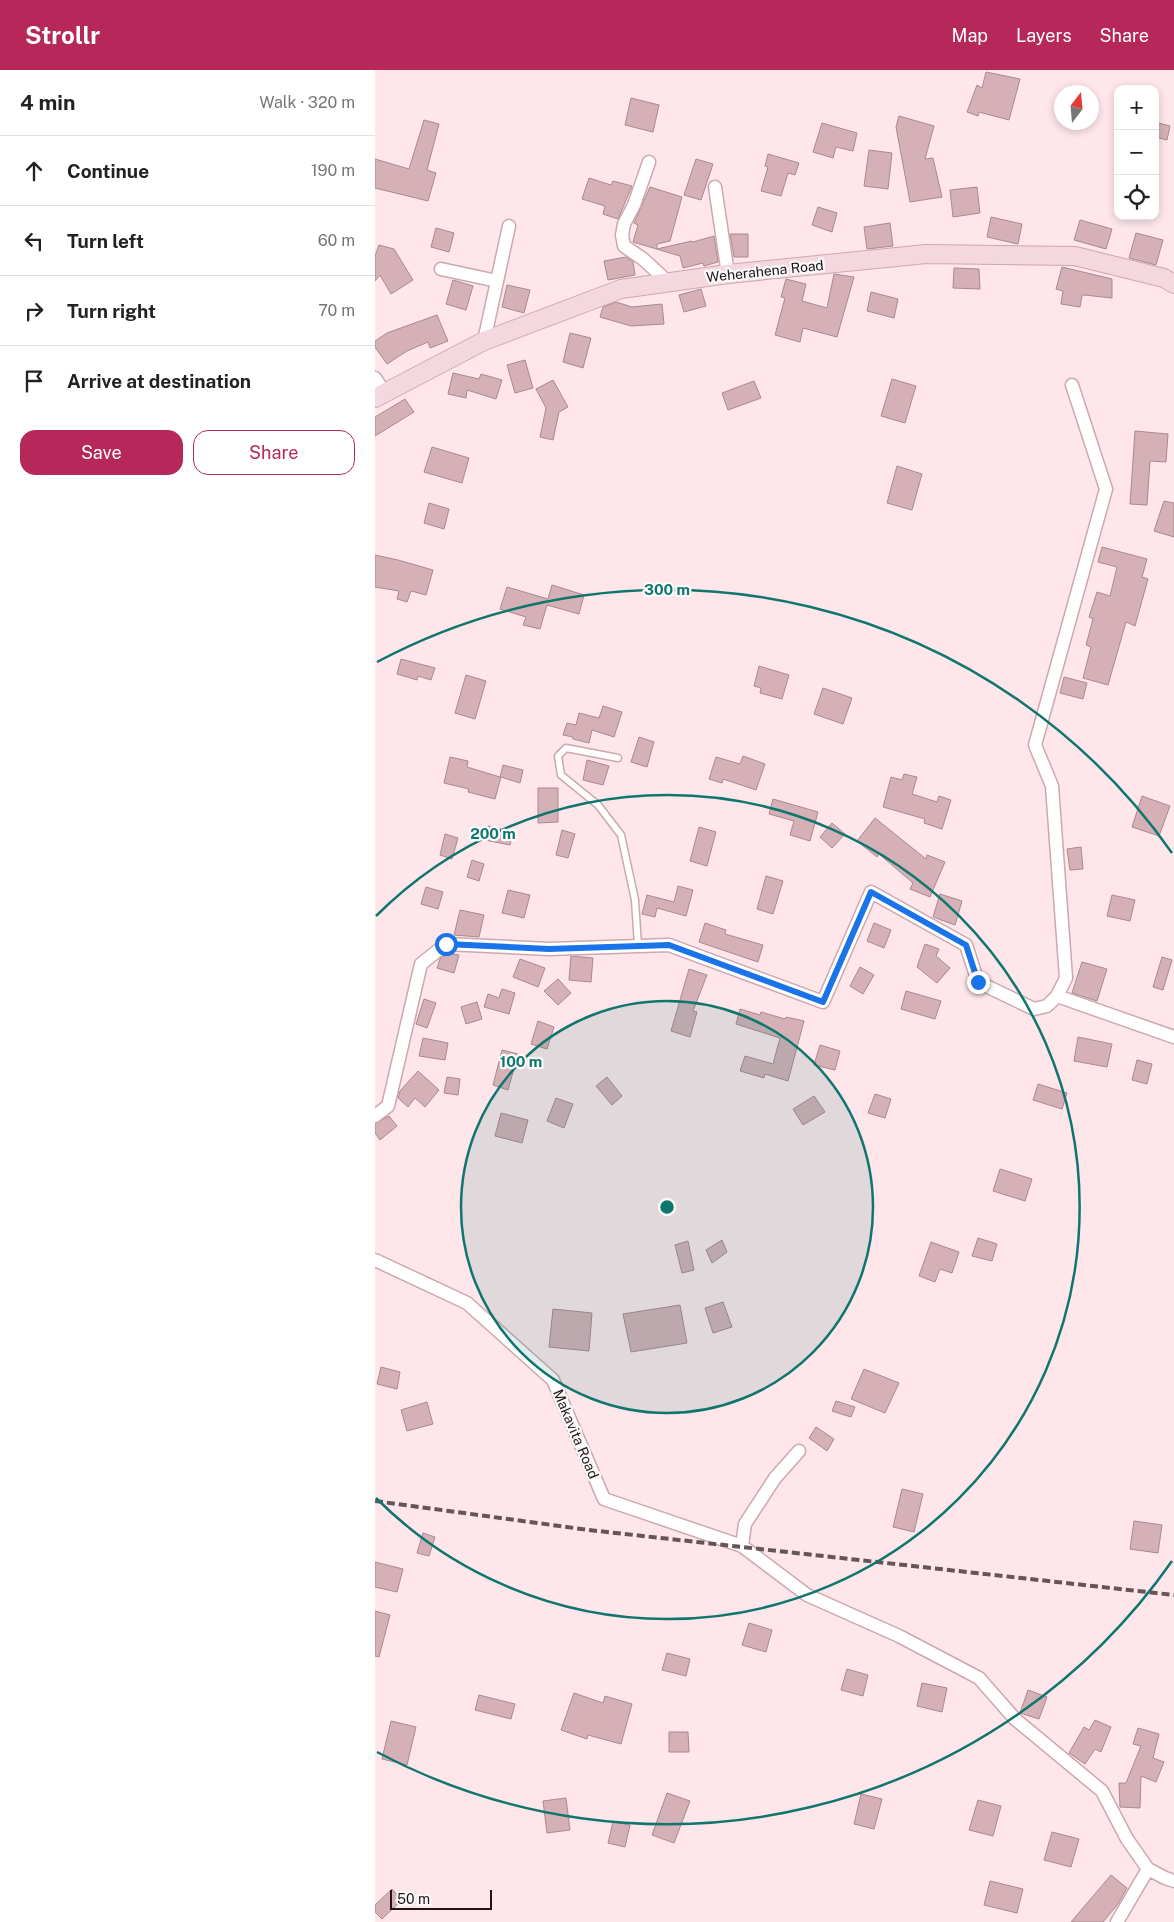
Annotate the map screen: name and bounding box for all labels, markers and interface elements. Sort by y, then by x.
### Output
text: Strollr [25,21,100,49]
text: Map [952,25,988,46]
text: Layers [1016,25,1072,46]
text: Share [1100,25,1149,46]
north arrow [1054,85,1099,130]
map controls [1114,85,1159,220]
button: + [1114,85,1159,130]
text: 4 min [20,90,75,115]
text: Walk · 320 m [259,93,355,112]
button: − [1114,130,1159,175]
icon: ahead [20,157,48,185]
text: Continue [67,160,149,182]
text: 190 m [311,161,355,180]
button: locate [1114,175,1159,220]
icon: left [20,227,48,255]
text: Turn left [67,230,144,252]
text: 60 m [318,231,355,250]
street label: Weherahena Road [706,257,824,285]
icon: right [20,297,48,325]
text: Turn right [67,300,156,322]
text: 70 m [318,301,355,320]
icon: arrive [20,367,48,395]
text: Arrive at destination [67,370,251,392]
button: Save [20,430,183,475]
button: Share [193,430,355,475]
text: 300 m [644,581,690,598]
text: 200 m [470,825,516,842]
route start [435,933,458,956]
route end [967,971,990,994]
text: 100 m [500,1053,542,1070]
centre of rings [658,1198,676,1216]
street label: Makavita Road [550,1387,602,1481]
scale bar [390,1887,493,1910]
text: 50 m [397,1891,430,1907]

